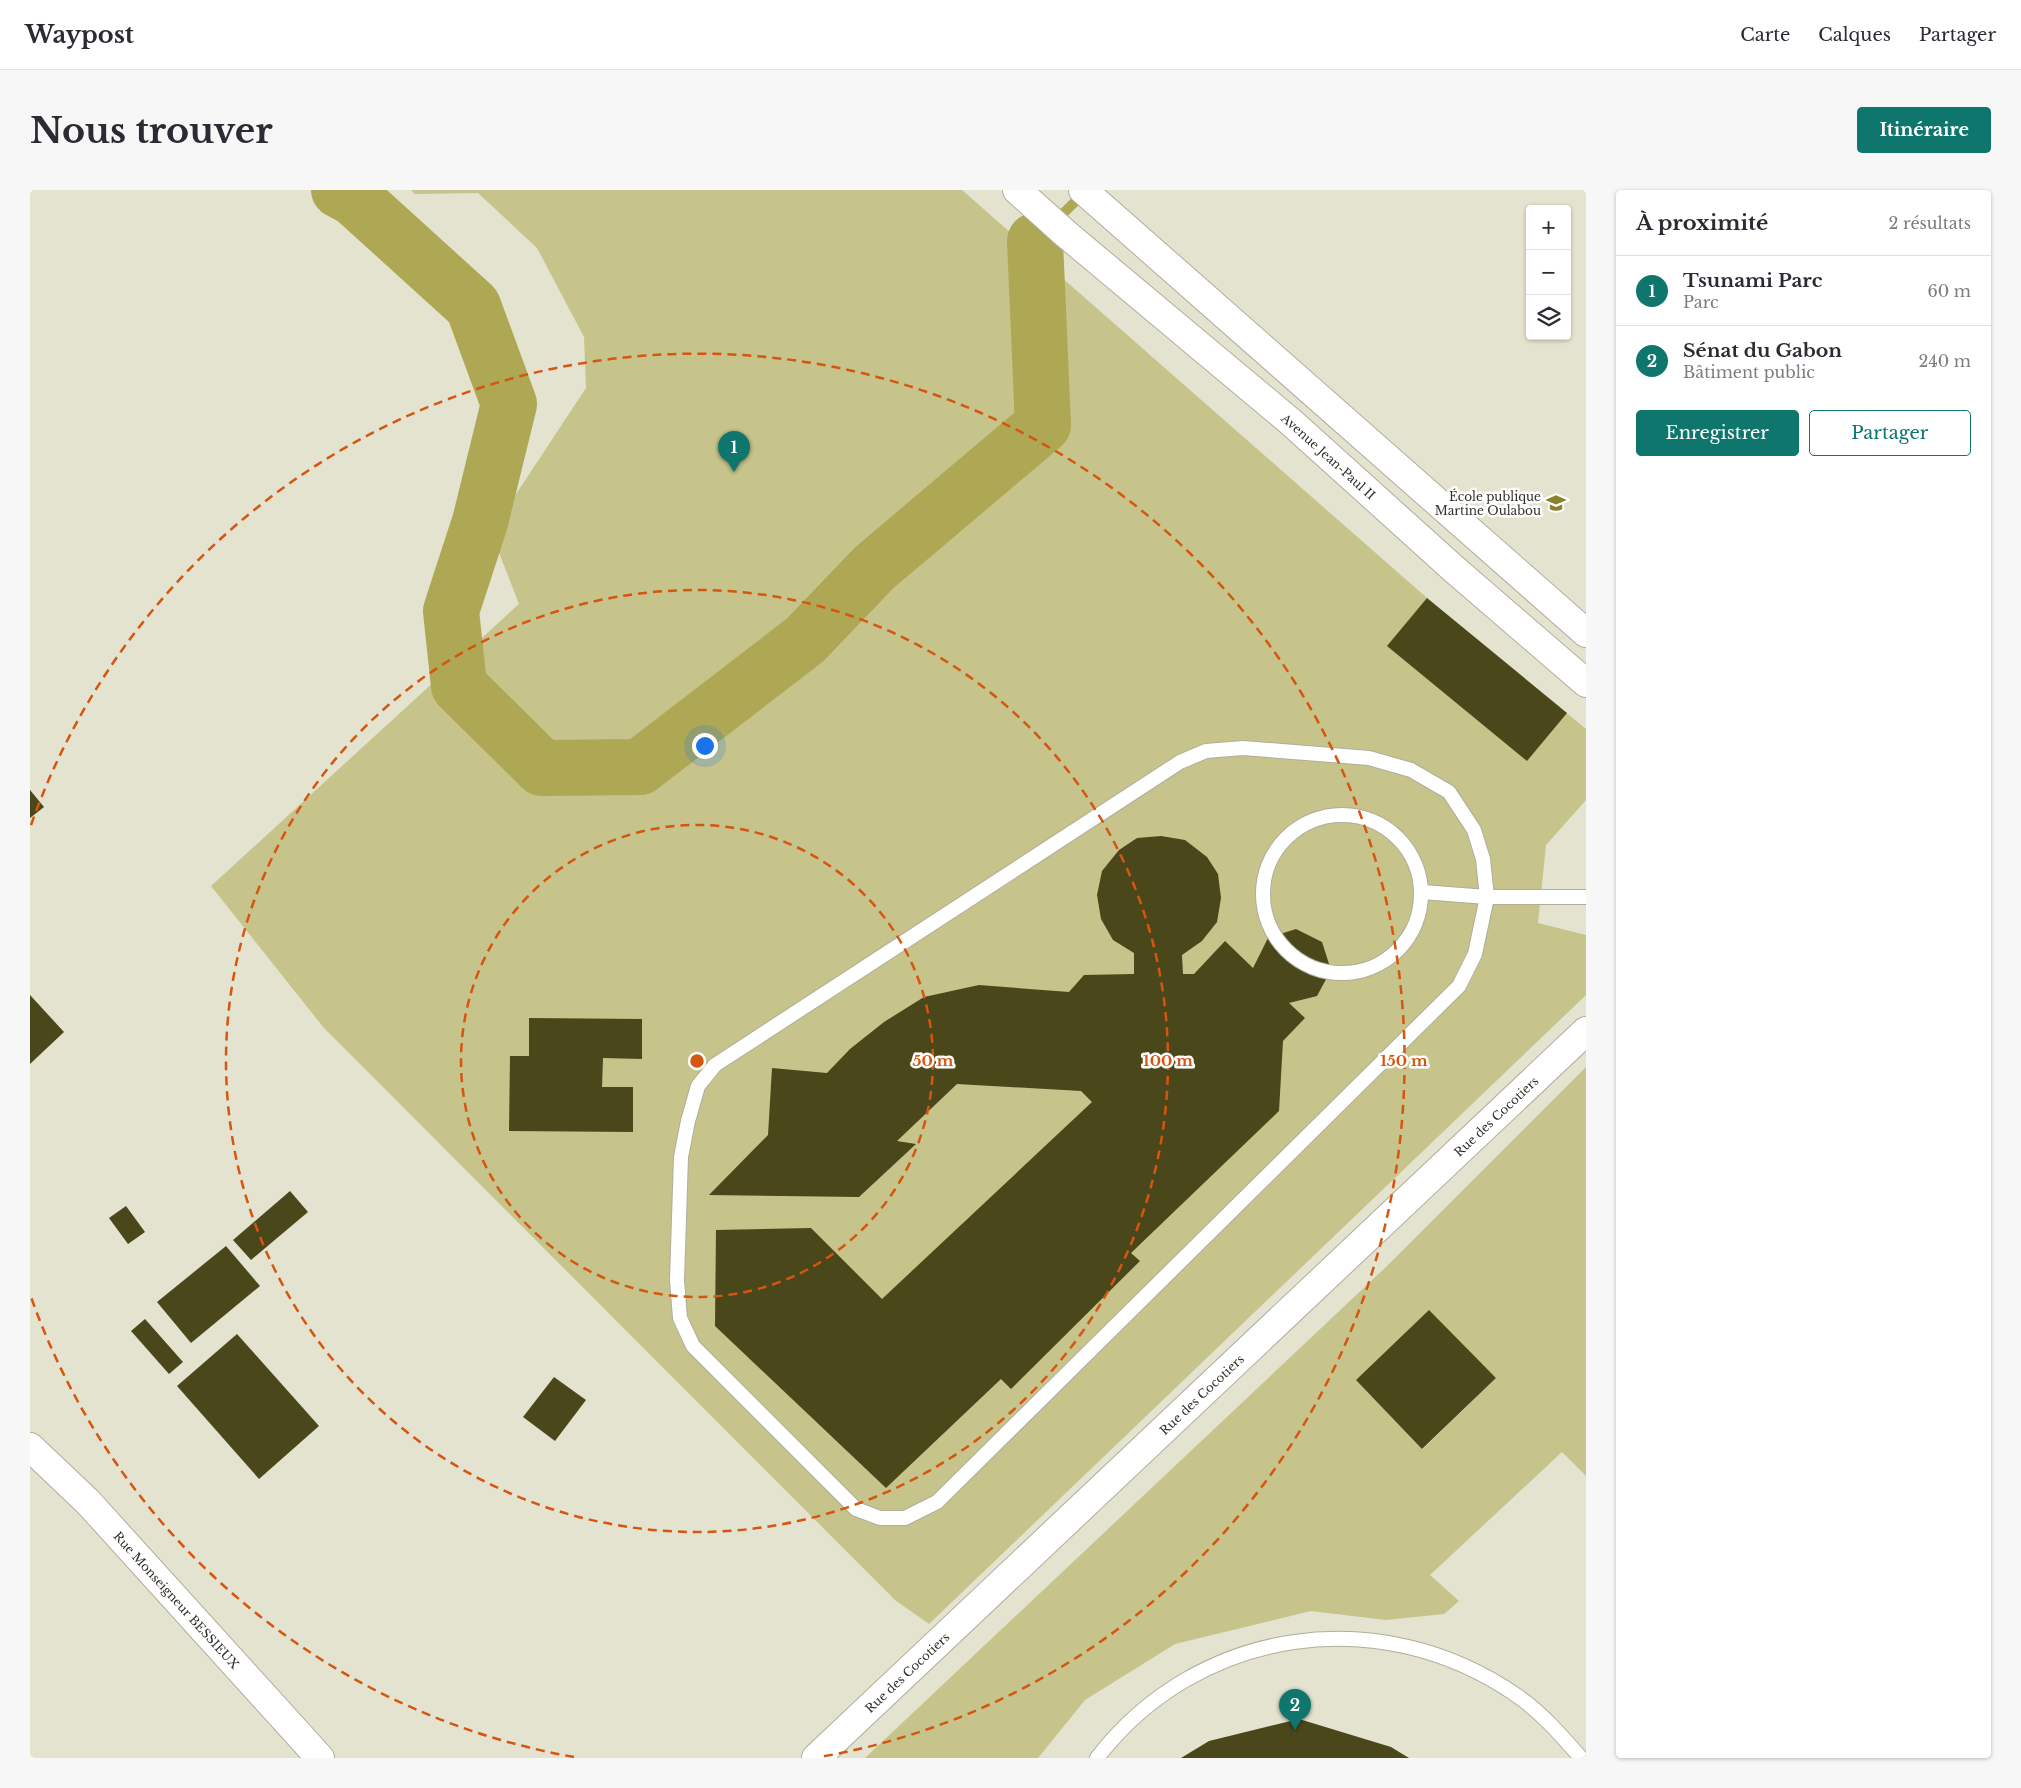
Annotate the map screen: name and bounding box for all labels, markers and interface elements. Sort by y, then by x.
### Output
text: Waypost [25,20,134,49]
text: Carte [1740,24,1790,46]
text: Calques [1818,24,1891,46]
text: Partager [1919,24,1996,46]
button: Itinéraire [1857,107,1991,153]
text: Nous trouver [30,109,273,152]
map controls [1526,205,1571,340]
button: + [1526,205,1571,250]
text: À proximité [1636,210,1768,236]
text: 2 résultats [1889,213,1971,233]
button: − [1526,250,1571,295]
text: Tsunami Parc [1683,269,1822,292]
text: 1 [1649,281,1655,301]
text: 60 m [1928,281,1971,301]
text: Parc [1683,292,1719,312]
button: layers [1526,295,1571,340]
text: Sénat du Gabon [1683,339,1842,362]
text: 2 [1647,351,1657,371]
text: 240 m [1919,351,1971,371]
text: Bâtiment public [1683,362,1815,382]
street label: Avenue Jean-Paul II [1278,410,1379,502]
button: Enregistrer [1636,410,1799,456]
button: Partager [1809,410,1971,456]
pin: 1 [718,431,750,472]
place label: École publique Martine Oulabou [1435,488,1541,518]
school or university icon: École publique Martine Oulabou [1545,492,1567,514]
your location [692,733,718,759]
text: 50 m [913,1051,954,1070]
text: 100 m [1143,1051,1193,1070]
text: 150 m [1380,1051,1428,1070]
centre of rings [688,1052,706,1070]
street label: Rue des Cocotiers [1451,1073,1541,1159]
street label: Rue des Cocotiers [1156,1351,1247,1437]
street label: Rue Monseigneur BESSIEUX [111,1528,243,1672]
street label: Rue des Cocotiers [862,1629,952,1715]
pin: 2 [1279,1689,1311,1730]

